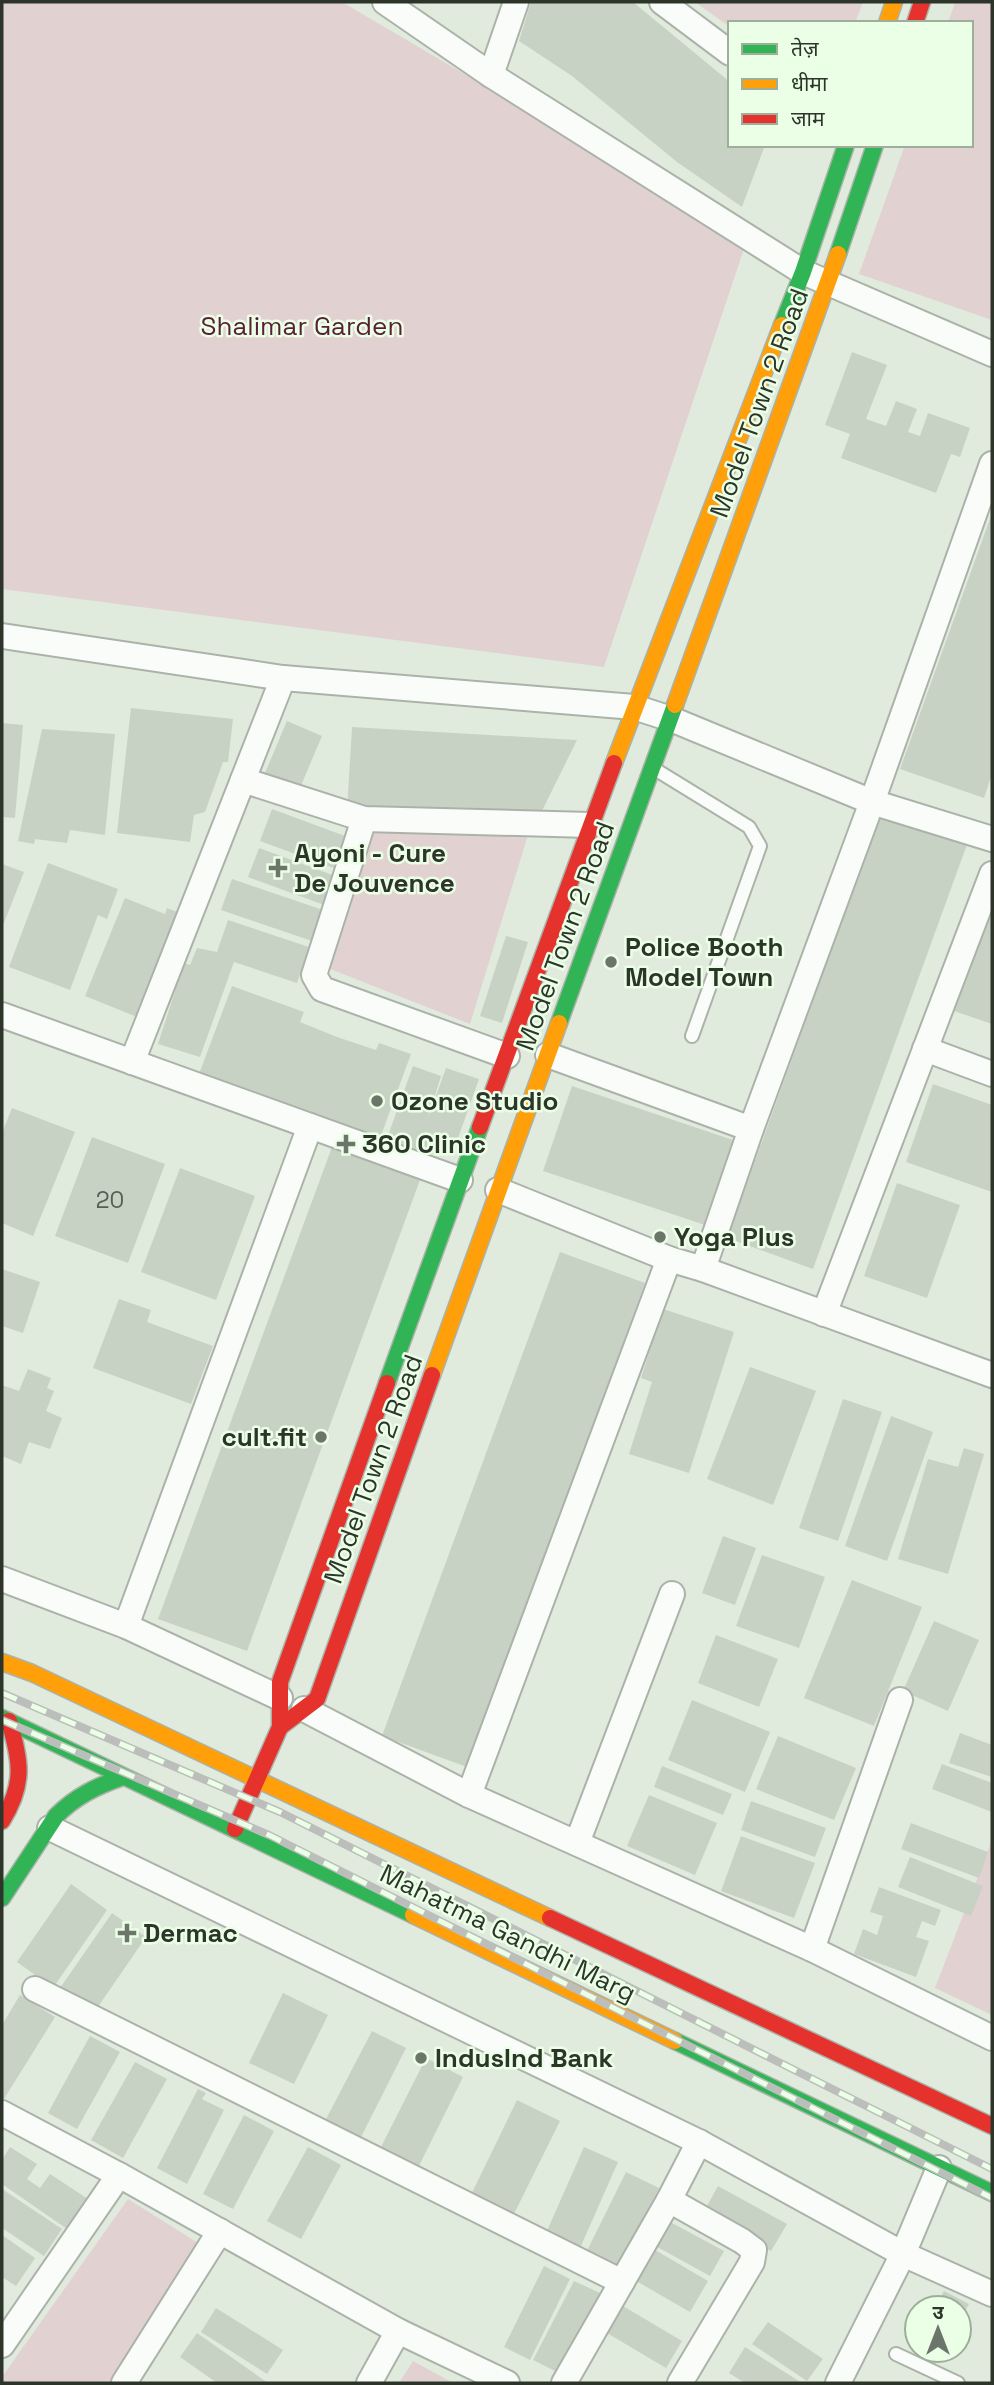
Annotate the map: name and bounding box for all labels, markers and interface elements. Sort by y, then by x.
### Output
legend [728,21,973,147]
text: तेज़ [791,35,819,62]
text: धीमा [791,70,828,97]
text: जाम [791,105,825,132]
street label: Model Town 2 Road [702,284,816,522]
park label: Shalimar Garden [201,309,403,343]
street label: Model Town 2 Road [508,817,622,1055]
place label: Ayoni - Cure De Jouvence [294,836,455,900]
marker: Ayoni - Cure De Jouvence [268,858,288,878]
place label: Police Booth Model Town [625,930,784,994]
marker: Police Booth Model Town [603,954,619,970]
place label: Ozone Studio [391,1084,558,1118]
marker: Ozone Studio [369,1093,385,1109]
place label: 360 Clinic [362,1127,486,1161]
marker: 360 Clinic [336,1134,356,1154]
house number: 20 [96,1185,124,1215]
place label: Yoga Plus [674,1220,794,1254]
marker: Yoga Plus [652,1229,668,1245]
street label: Model Town 2 Road [316,1350,430,1588]
place label: cult.fit [222,1420,307,1454]
marker: cult.fit [313,1429,329,1445]
street label: Mahatma Gandhi Marg [374,1856,642,2010]
place label: Dermac [143,1916,238,1950]
marker: Dermac [117,1923,137,1943]
place label: IndusInd Bank [435,2041,613,2075]
marker: IndusInd Bank [413,2050,429,2066]
north arrow [903,2294,973,2364]
text: उ [932,2300,944,2325]

